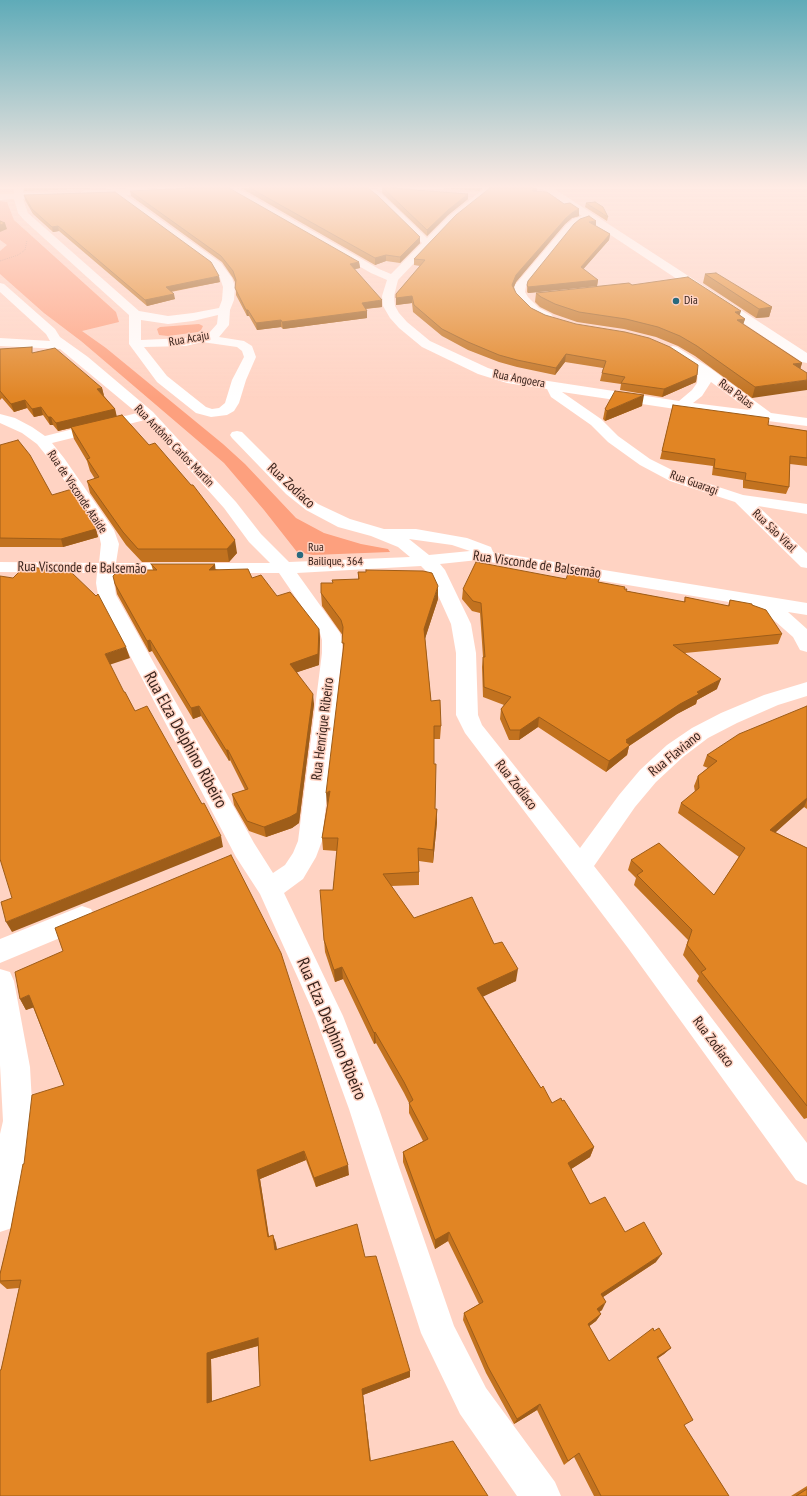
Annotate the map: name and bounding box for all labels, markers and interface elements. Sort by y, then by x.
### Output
place label: Dia [684,294,698,308]
marker: Dia [671,296,681,306]
street label: Rua Acaju [168,328,210,350]
street label: Rua Angoera [492,367,546,391]
street label: Rua Palas [716,376,756,412]
street label: Rua Antônio Carlos Martin [131,402,217,490]
street label: Rua de Visconde Ataíde [44,448,110,536]
street label: Rua Zodíaco [264,460,318,512]
street label: Rua Guaragi [668,468,720,498]
street label: Rua São Vital [749,507,799,555]
place label: Rua Bailique, 364 [308,541,363,569]
street label: Rua Visconde de Balsemão [472,548,602,582]
marker: Rua Bailique, 364 [295,550,305,560]
street label: Rua Visconde de Balsemão [17,558,147,578]
street label: Rua Elza Delphino Ribeiro [139,668,231,812]
street label: Rua Henrique Ribeiro [308,677,338,781]
street label: Rua Flaviano [646,728,704,780]
street label: Rua Zodíaco [491,757,541,813]
street label: Rua Elza Delphino Ribeiro [292,955,370,1103]
street label: Rua Zodíaco [689,1014,737,1070]

